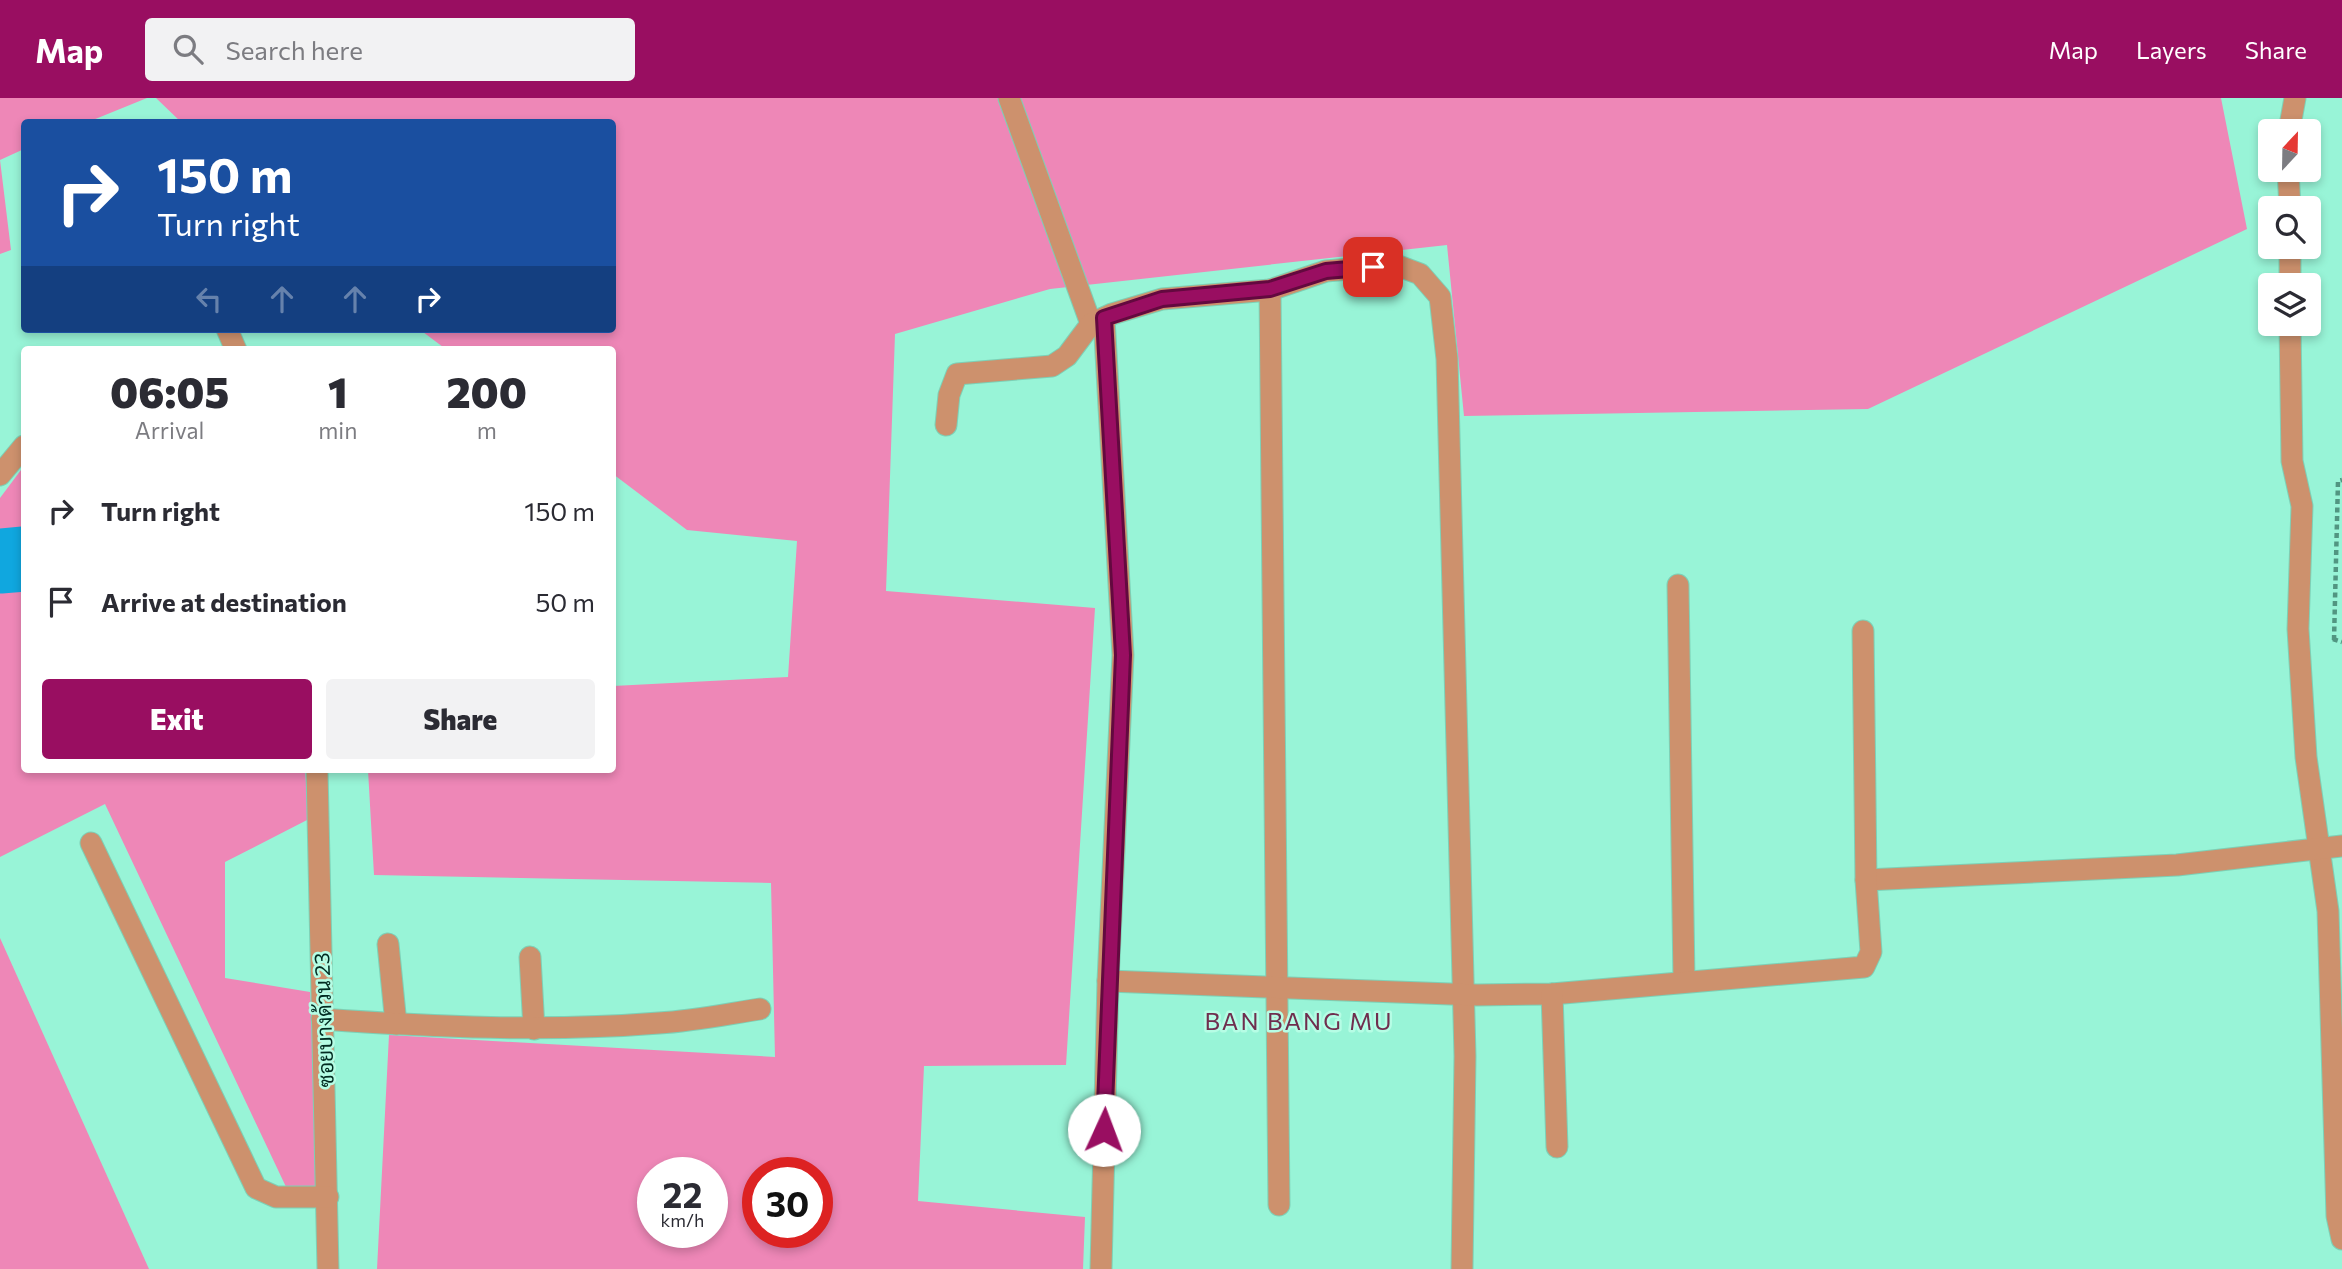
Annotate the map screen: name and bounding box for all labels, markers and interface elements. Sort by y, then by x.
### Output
search box [145,18,635,81]
text: Map [35,29,103,70]
icon: search [169,30,207,68]
text: Search here [225,34,363,65]
text: Map [2049,35,2098,64]
text: Layers [2136,35,2207,64]
text: Share [2245,35,2307,64]
north arrow [2258,119,2320,182]
map controls [2258,119,2321,336]
text: 150 m [157,143,292,203]
icon: right [42,147,133,238]
button: search [2258,196,2321,259]
text: Turn right [157,203,300,243]
pin [1343,237,1403,297]
icon: arrive [1354,248,1392,286]
button: layers [2258,273,2321,336]
icon: left [190,280,228,318]
icon: ahead [263,280,301,318]
icon: ahead [336,280,374,318]
icon: right [409,280,447,318]
text: 06:05 [110,365,229,417]
text: 1 [328,365,348,417]
text: 200 [447,365,527,417]
text: Arrival [135,416,204,444]
text: min [318,416,357,444]
text: m [477,416,497,444]
icon: right [42,492,80,530]
text: Turn right [101,495,220,526]
text: 150 m [524,495,595,526]
icon: arrive [42,583,80,621]
text: Arrive at destination [101,586,347,617]
text: 50 m [535,586,595,617]
button: Exit [42,679,312,759]
button: Share [326,679,595,759]
street label: ซอยบางด้วน 23 [308,952,338,1088]
district label: BAN BANG MU [1204,1006,1394,1035]
position arrow [1067,1093,1141,1167]
speed limit sign: 30 [742,1157,833,1248]
text: 22 [663,1172,702,1215]
text: km/h [661,1209,704,1231]

